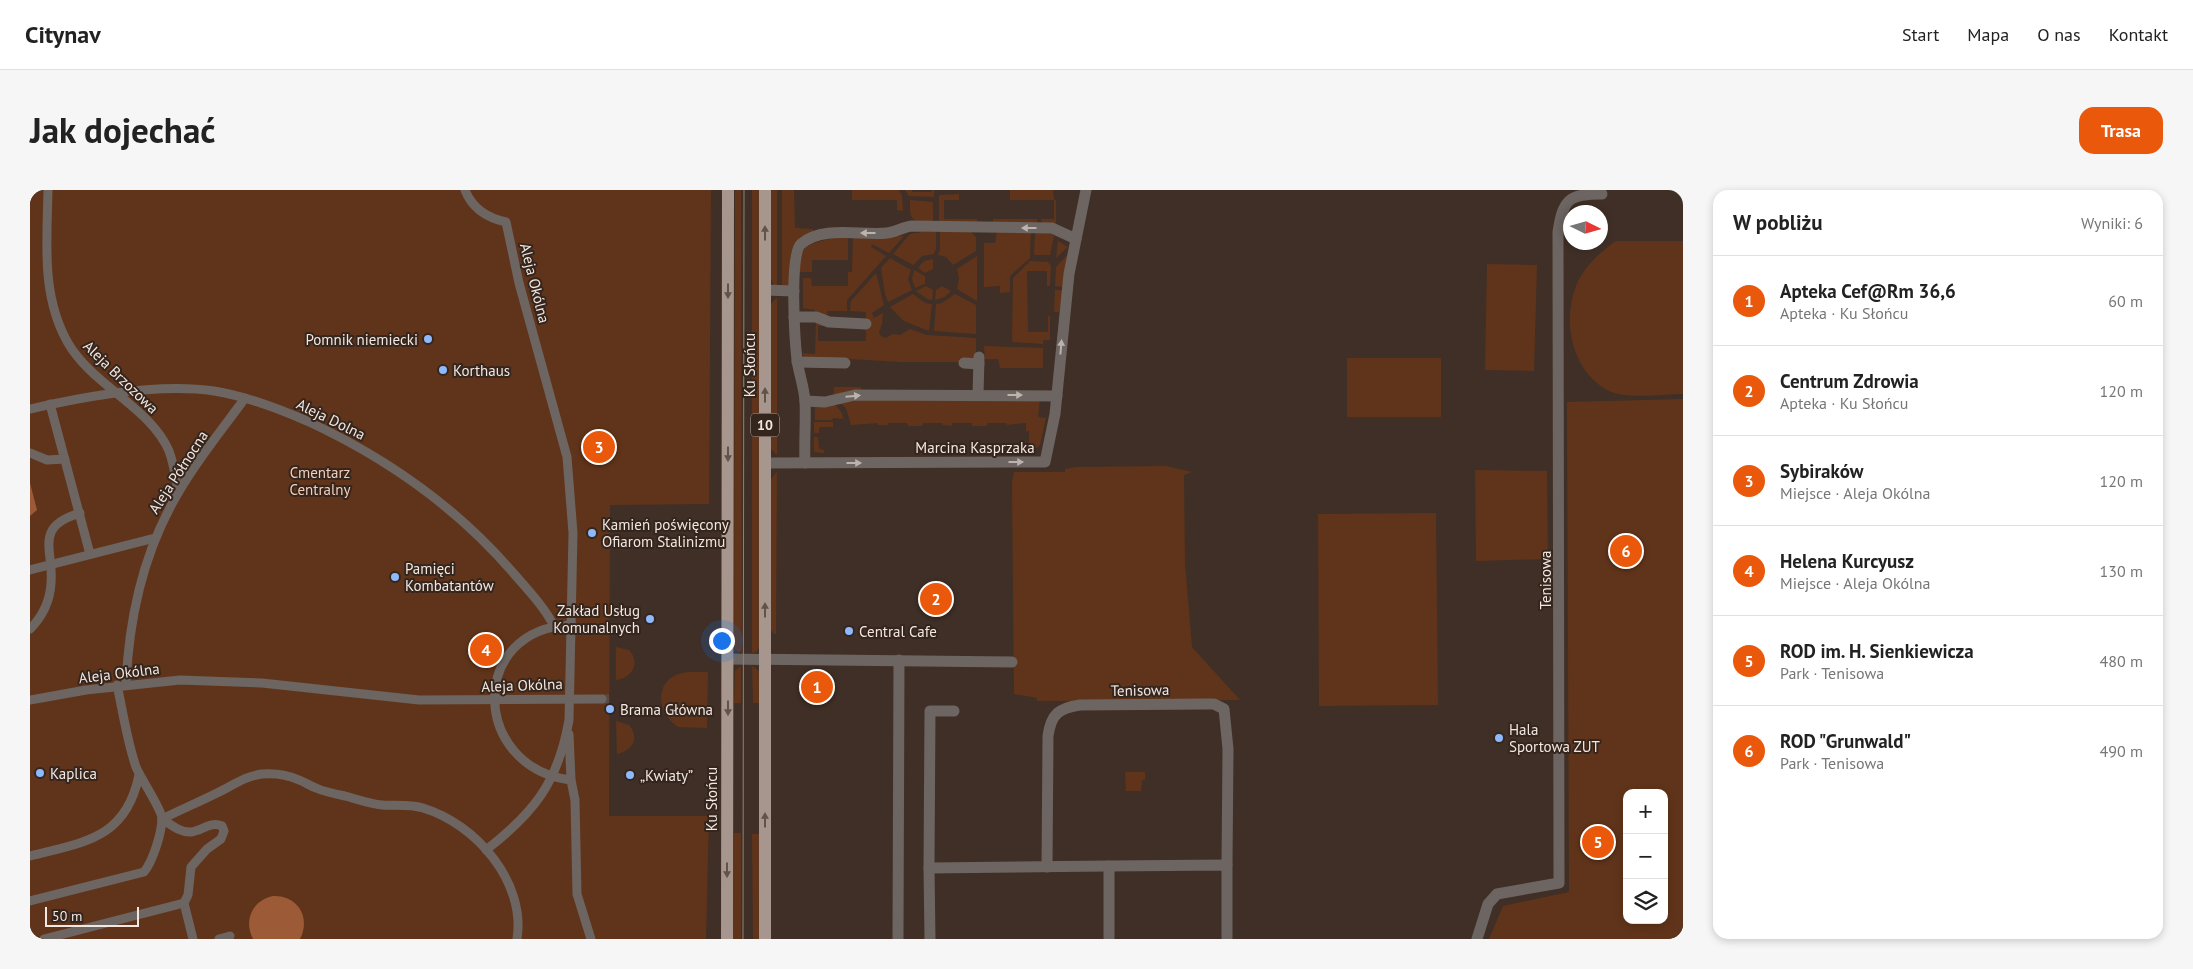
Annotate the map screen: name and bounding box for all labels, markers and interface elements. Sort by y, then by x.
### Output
text: Citynav [25,19,101,50]
text: Start [1902,23,1939,46]
text: Mapa [1967,23,2009,46]
text: O nas [2037,23,2081,46]
text: Kontakt [2109,23,2168,46]
text: Jak dojechać [30,107,215,153]
button: Trasa [2079,107,2163,154]
north arrow [1563,205,1608,250]
text: W pobliżu [1733,209,1822,236]
text: Wyniki: 6 [2081,213,2143,233]
one-way arrow [1021,224,1037,232]
one-way arrow [761,225,769,241]
one-way arrow [860,229,876,237]
street label: Aleja Okólna [516,241,554,325]
text: Apteka Cef@Rm 36,6 [1780,279,1956,303]
one-way arrow [724,283,732,299]
text: 1 [1744,291,1754,311]
text: 60 m [2108,291,2143,311]
text: Apteka · Ku Słońcu [1780,303,1908,323]
place label: Pomnik niemiecki [305,330,418,349]
marker: Pomnik niemiecki [422,333,434,345]
street label: Ku Słońcu [740,333,759,397]
street label: Aleja Brzozowa [79,336,163,418]
one-way arrow [1057,339,1065,355]
place label: Korthaus [453,361,510,380]
marker: Korthaus [437,364,449,376]
text: Centrum Zdrowia [1780,369,1919,393]
text: 2 [1744,381,1754,401]
text: 120 m [2100,381,2143,401]
one-way arrow [761,387,769,403]
one-way arrow [1007,391,1023,399]
one-way arrow [845,392,861,400]
text: Apteka · Ku Słońcu [1780,393,1908,413]
street label: Aleja Dolna [294,394,368,444]
road number: 10 [751,414,779,436]
street label: Aleja Północna [144,427,212,517]
pin: 3 [583,428,615,466]
street label: Marcina Kasprzaka [915,438,1035,457]
one-way arrow [724,446,732,462]
one-way arrow [846,458,862,466]
one-way arrow [1009,458,1025,466]
text: Sybiraków [1780,459,1863,483]
park label: Cmentarz Centralny [289,463,351,499]
text: 3 [1744,471,1754,491]
text: 120 m [2100,471,2143,491]
text: Miejsce · Aleja Okólna [1780,483,1930,503]
place label: Kamień poświęcony Ofiarom Stalinizmu [602,515,729,551]
marker: Kamień poświęcony Ofiarom Stalinizmu [586,527,598,539]
pin: 6 [1610,532,1642,570]
text: Helena Kurcyusz [1780,549,1914,573]
street label: Tenisowa [1536,551,1555,609]
place label: Pamięci Kombatantów [405,559,494,595]
text: 4 [1744,561,1754,581]
text: 130 m [2100,561,2143,581]
marker: Pamięci Kombatantów [389,571,401,583]
text: Miejsce · Aleja Okólna [1780,573,1930,593]
pin: 2 [920,580,952,618]
place label: Zakład Usług Komunalnych [553,601,640,637]
one-way arrow [761,602,769,618]
marker: Zakład Usług Komunalnych [644,613,656,625]
place label: Central Cafe [859,622,937,641]
marker: Central Cafe [843,625,855,637]
your location [709,628,735,654]
pin: 4 [470,631,502,669]
text: ROD im. H. Sienkiewicza [1780,639,1974,663]
text: 5 [1744,651,1754,671]
text: 480 m [2100,651,2143,671]
street label: Aleja Okólna [77,659,161,687]
text: Park · Tenisowa [1780,663,1884,683]
pin: 1 [801,668,833,706]
street label: Aleja Okólna [481,674,563,696]
street label: Tenisowa [1110,680,1170,700]
place label: Brama Główna [620,700,713,719]
one-way arrow [724,700,732,716]
marker: Brama Główna [604,703,616,715]
place label: Hala Sportowa ZUT [1509,720,1601,756]
text: ROD "Grunwald" [1780,729,1911,753]
marker: Hala Sportowa ZUT [1493,732,1505,744]
text: 6 [1744,741,1754,761]
text: 490 m [2100,741,2143,761]
text: Park · Tenisowa [1780,753,1884,773]
place label: Kaplica [50,764,97,783]
place label: „Kwiaty” [640,766,693,785]
marker: Kaplica [34,767,46,779]
street label: Ku Słońcu [702,767,721,831]
marker: „Kwiaty” [624,769,636,781]
map controls [1623,789,1668,924]
button: + [1623,789,1668,834]
one-way arrow [761,812,769,828]
pin: 5 [1582,823,1614,861]
button: − [1623,834,1668,879]
one-way arrow [723,862,731,878]
button: layers [1623,879,1668,924]
scale bar [45,904,139,927]
text: 50 m [52,907,82,925]

